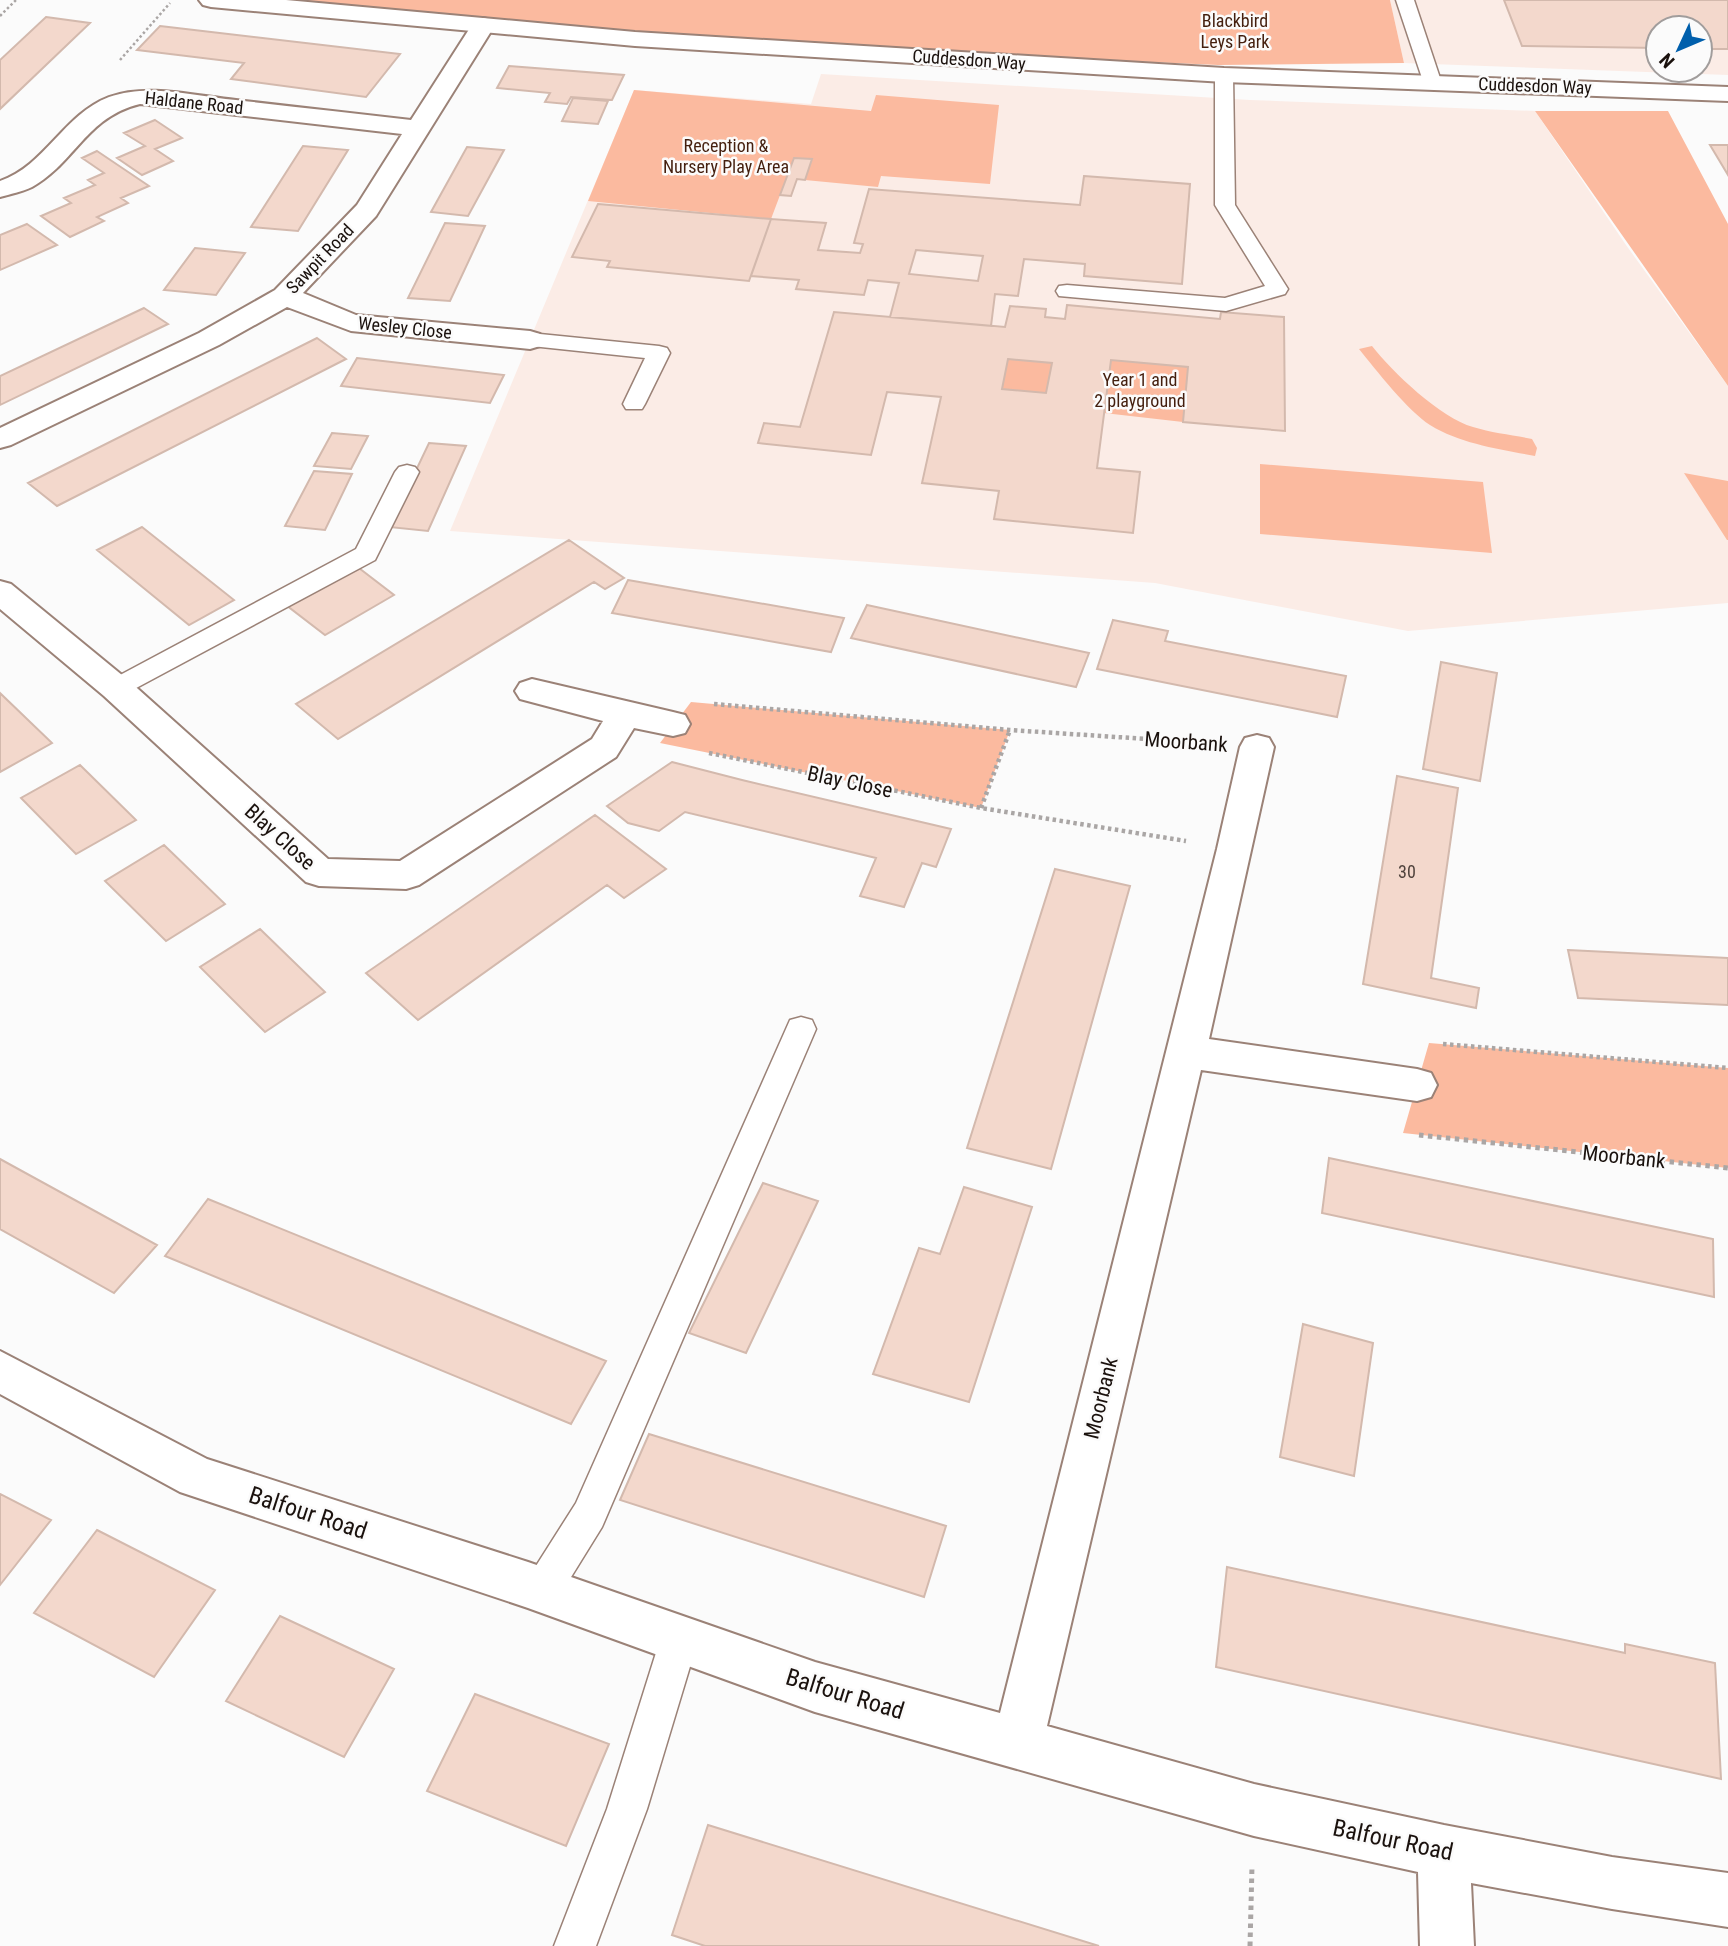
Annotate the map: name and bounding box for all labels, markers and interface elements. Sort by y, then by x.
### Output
park label: Blackbird Leys Park [1201,10,1269,52]
north arrow [1644,14,1714,84]
street label: Cuddesdon Way [912,45,1027,74]
text: N [1655,48,1679,73]
street label: Cuddesdon Way [1478,73,1593,98]
street label: Haldane Road [144,87,244,118]
park label: Reception & Nursery Play Area [663,135,789,177]
street label: Sawpit Road [281,220,358,298]
street label: Wesley Close [357,312,453,343]
park label: Year 1 and 2 playground [1094,369,1186,411]
street label: Moorbank [1144,727,1229,757]
street label: Blay Close [805,761,895,803]
street label: Blay Close [240,799,320,875]
house number: 30 [1398,861,1416,882]
street label: Moorbank [1581,1141,1667,1173]
street label: Moorbank [1079,1354,1123,1441]
street label: Balfour Road [245,1481,371,1545]
street label: Balfour Road [782,1663,908,1725]
street label: Balfour Road [1330,1814,1456,1866]

